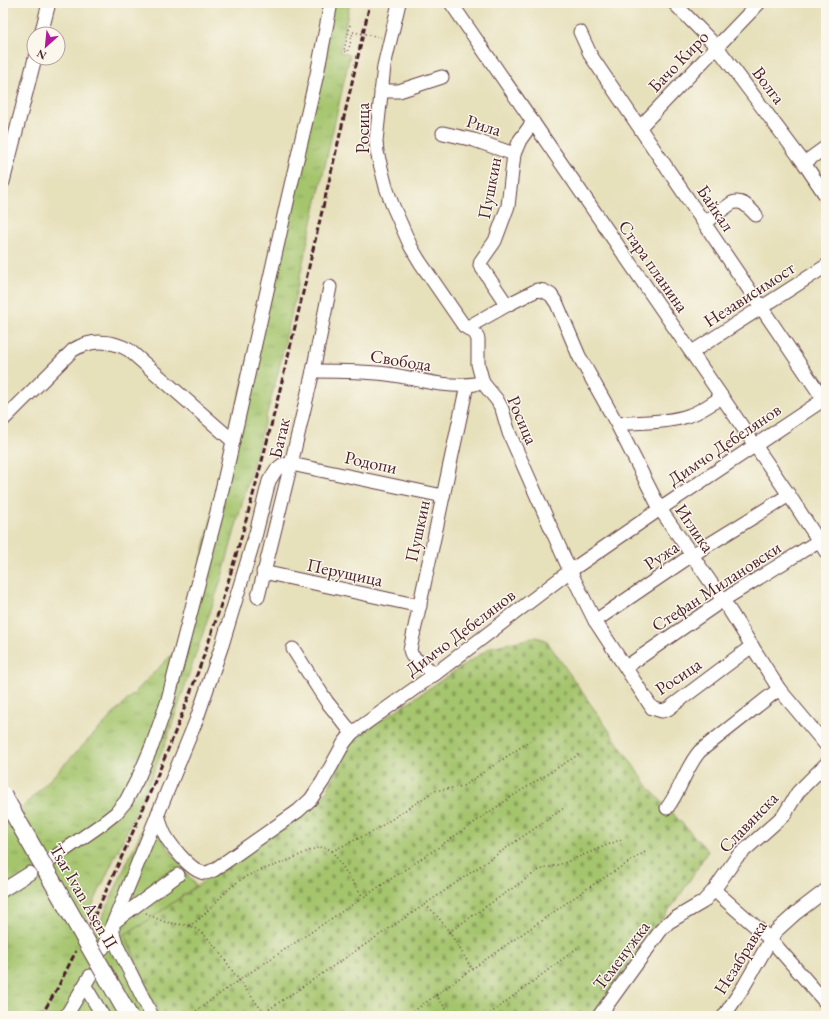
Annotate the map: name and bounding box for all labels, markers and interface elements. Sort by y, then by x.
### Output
street label: Бачо Киро [643,25,713,97]
north arrow [26,26,66,66]
text: N [34,47,49,63]
street label: Волга [747,62,791,109]
street label: Росица [351,102,374,153]
street label: Рила [464,109,505,141]
street label: Пушкин [472,155,506,221]
street label: Байкал [692,180,740,236]
street label: Стара планина [614,215,695,317]
street label: Независимост [699,256,799,332]
street label: Свобода [369,344,434,376]
street label: Росица [502,392,544,449]
street label: Димчо Дебелянов [663,397,785,490]
street label: Батак [263,415,295,461]
street label: Родопи [343,445,400,479]
street label: Пушкин [399,498,435,564]
street label: Иглика [670,499,720,557]
street label: Ружа [639,535,684,575]
street label: Стефан Милановски [647,535,786,636]
street label: Перущица [305,553,386,591]
street label: Димчо Дебелянов [400,583,520,681]
street label: Росица [650,652,706,700]
street label: Славянска [713,786,783,857]
street label: Tsar Ivan Asen II [45,839,123,953]
street label: Теменужка [587,915,655,994]
street label: Незабравка [708,915,772,998]

